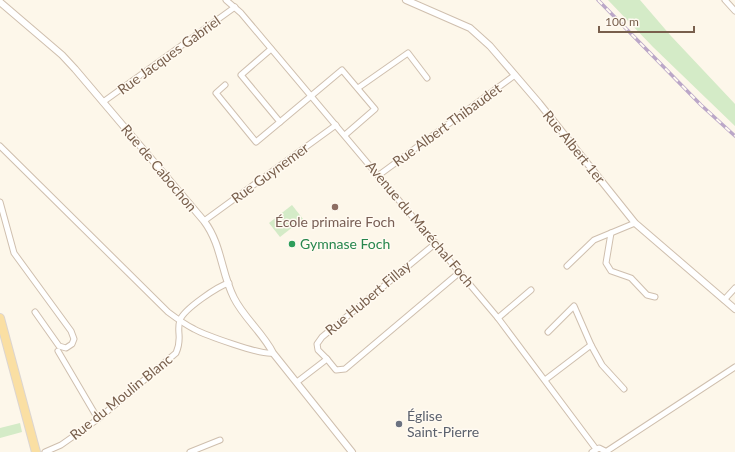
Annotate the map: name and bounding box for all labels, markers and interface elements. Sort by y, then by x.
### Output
scale bar [599,8,694,34]
street label: Rue Jacques Gabriel [114,12,223,98]
text: 100 m [605,14,639,29]
street label: Rue Albert Thibaudet [389,79,504,170]
street label: Rue Albert 1er [540,107,609,187]
street label: Rue de Cabochon [118,121,201,215]
street label: Rue Guynemer [228,139,312,206]
street label: Avenue du Maréchal Foch [363,157,478,290]
marker: École primaire Foch [330,202,340,212]
place label: École primaire Foch [275,213,395,230]
place label: Gymnase Foch [300,235,390,252]
marker: Gymnase Foch [287,239,297,249]
street label: Rue Hubert Fillay [321,256,415,338]
street label: Rue du Moulin Blanc [66,350,176,443]
place label: Église Saint-Pierre [407,407,479,440]
marker: Église Saint-Pierre [394,419,404,429]

